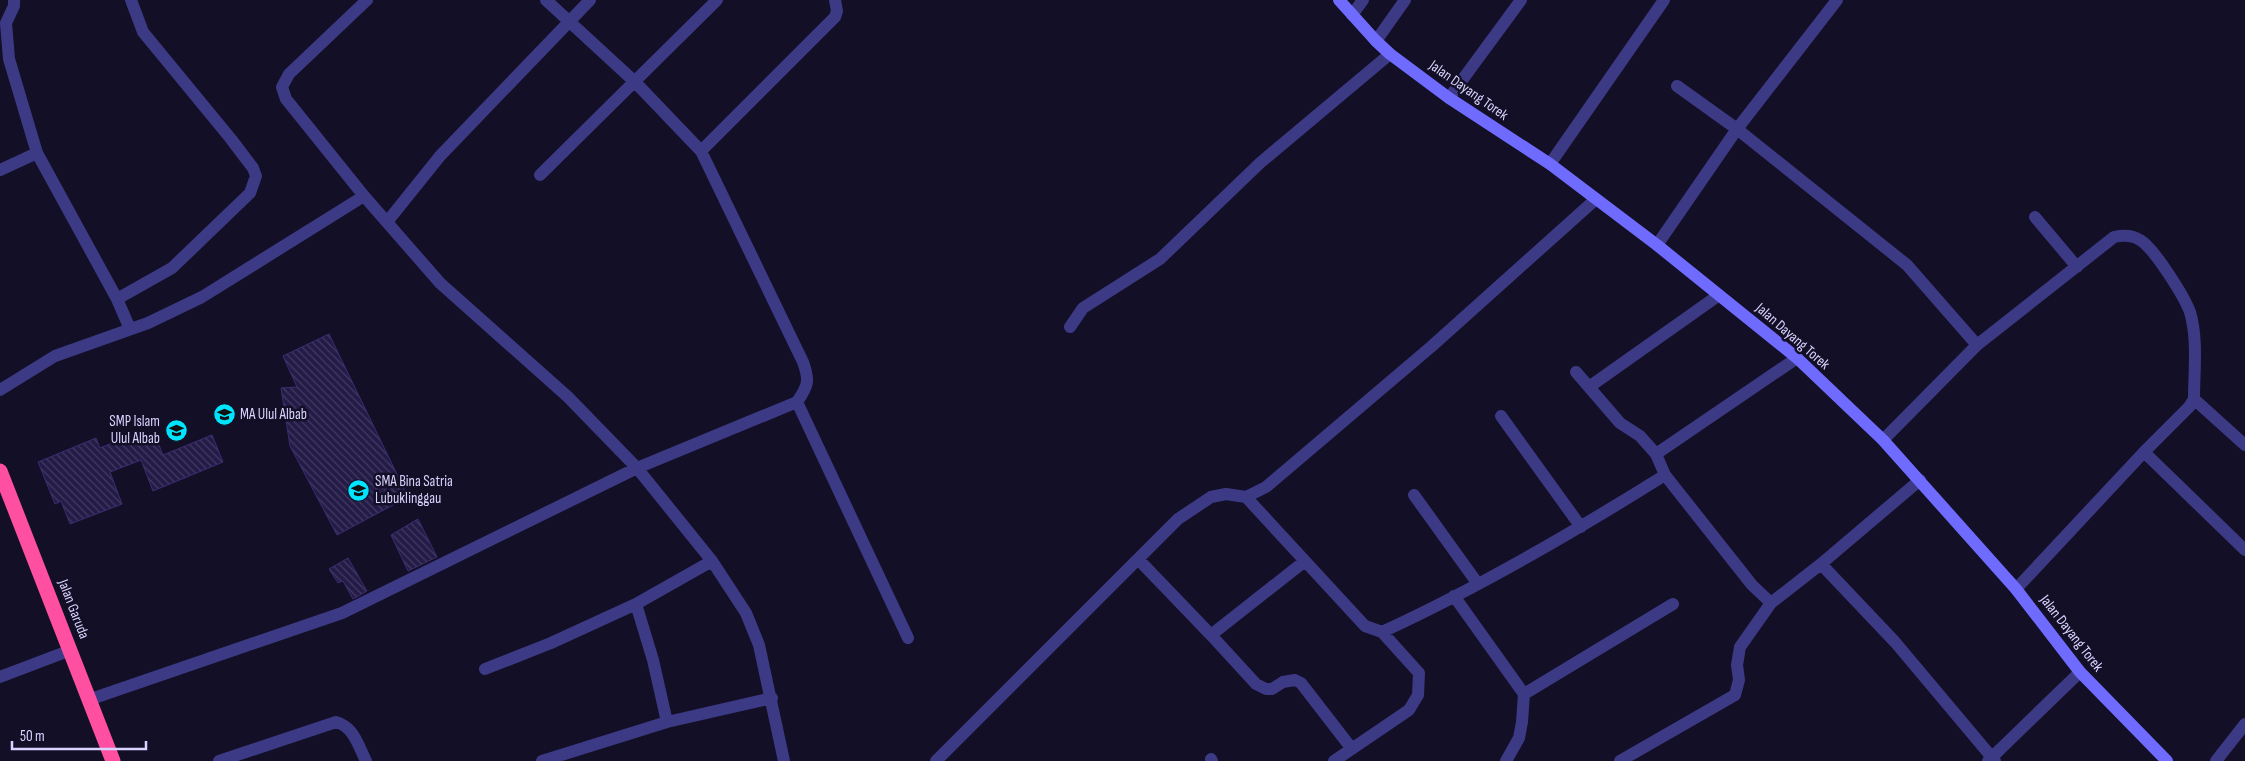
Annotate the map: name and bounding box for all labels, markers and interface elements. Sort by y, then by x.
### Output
street label: Jalan Dayang Torek [1425,56,1512,125]
street label: Jalan Dayang Torek [1751,298,1834,374]
school or university icon: MA Ulul Albab [212,402,236,426]
place label: MA Ulul Albab [240,405,307,424]
place label: SMP Islam Ulul Albab [109,412,160,448]
school or university icon: SMP Islam Ulul Albab [164,418,188,442]
place label: SMA Bina Satria Lubuklinggau [375,472,453,508]
school or university icon: SMA Bina Satria Lubuklinggau [347,478,371,502]
street label: Jalan Garuda [53,576,94,642]
street label: Jalan Dayang Torek [2035,590,2108,676]
scale bar [12,718,146,750]
text: 50 m [20,727,45,746]

